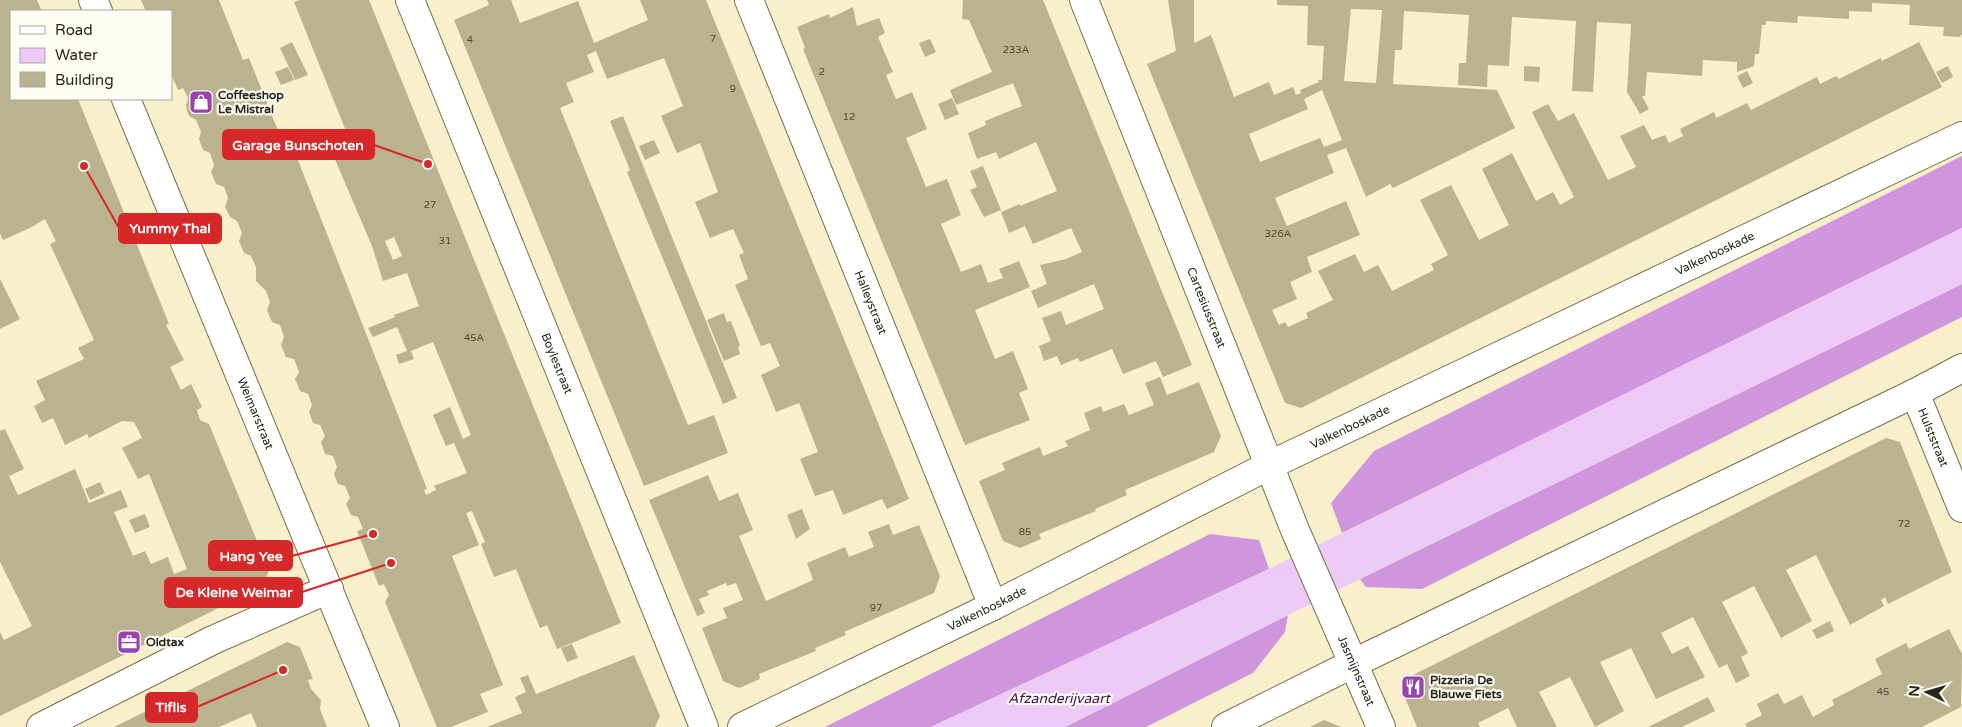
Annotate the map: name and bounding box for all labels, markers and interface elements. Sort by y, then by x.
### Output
legend [10,10,172,100]
text: Road [55,21,93,39]
house number: 7 [710,33,716,45]
house number: 4 [467,34,473,46]
house number: 233A [1003,44,1029,56]
text: Water [55,46,98,64]
house number: 2 [819,66,825,78]
text: Building [55,71,114,89]
house number: 9 [730,83,736,95]
place label: Coffeeshop Le Mistral [218,88,284,116]
shop icon: Coffeeshop Le Mistral [188,89,214,115]
house number: 12 [843,111,855,123]
callout: Garage Bunschoten [223,130,374,159]
text: Garage Bunschoten [232,137,364,154]
house number: 27 [424,199,436,211]
callout: Yummy Thai [119,214,221,243]
text: Yummy Thai [129,220,211,237]
house number: 326A [1265,228,1291,240]
street label: Valkenboskade [1673,229,1757,278]
house number: 31 [439,235,451,247]
street label: Cartesiusstraat [1184,265,1229,350]
street label: Halleystraat [852,268,890,337]
street label: Boylestraat [538,331,576,396]
house number: 45A [464,332,484,344]
street label: Weimarstraat [235,375,277,452]
street label: Valkenboskade [1308,402,1392,452]
street label: Hulststraat [1915,406,1952,469]
house number: 72 [1898,518,1910,530]
house number: 85 [1019,526,1031,538]
callout: Hang Yee [209,541,292,570]
text: Hang Yee [219,548,283,565]
callout: De Kleine Weimar [165,578,302,607]
street label: Valkenboskade [945,583,1029,634]
text: De Kleine Weimar [175,584,293,601]
house number: 97 [870,602,882,614]
office icon: Oldtax [116,629,142,655]
street label: Jasmijnstraat [1335,633,1378,708]
place label: Oldtax [146,635,185,649]
north arrow [1902,667,1952,717]
place label: Pizzeria De Blauwe Fiets [1430,673,1502,701]
restaurant icon: Pizzeria De Blauwe Fiets [1400,674,1426,700]
text: N [1906,685,1924,697]
house number: 45 [1877,686,1889,698]
water label: Afzanderijvaart [1008,690,1112,707]
callout: Tiflis [146,693,197,722]
text: Tiflis [155,699,187,716]

